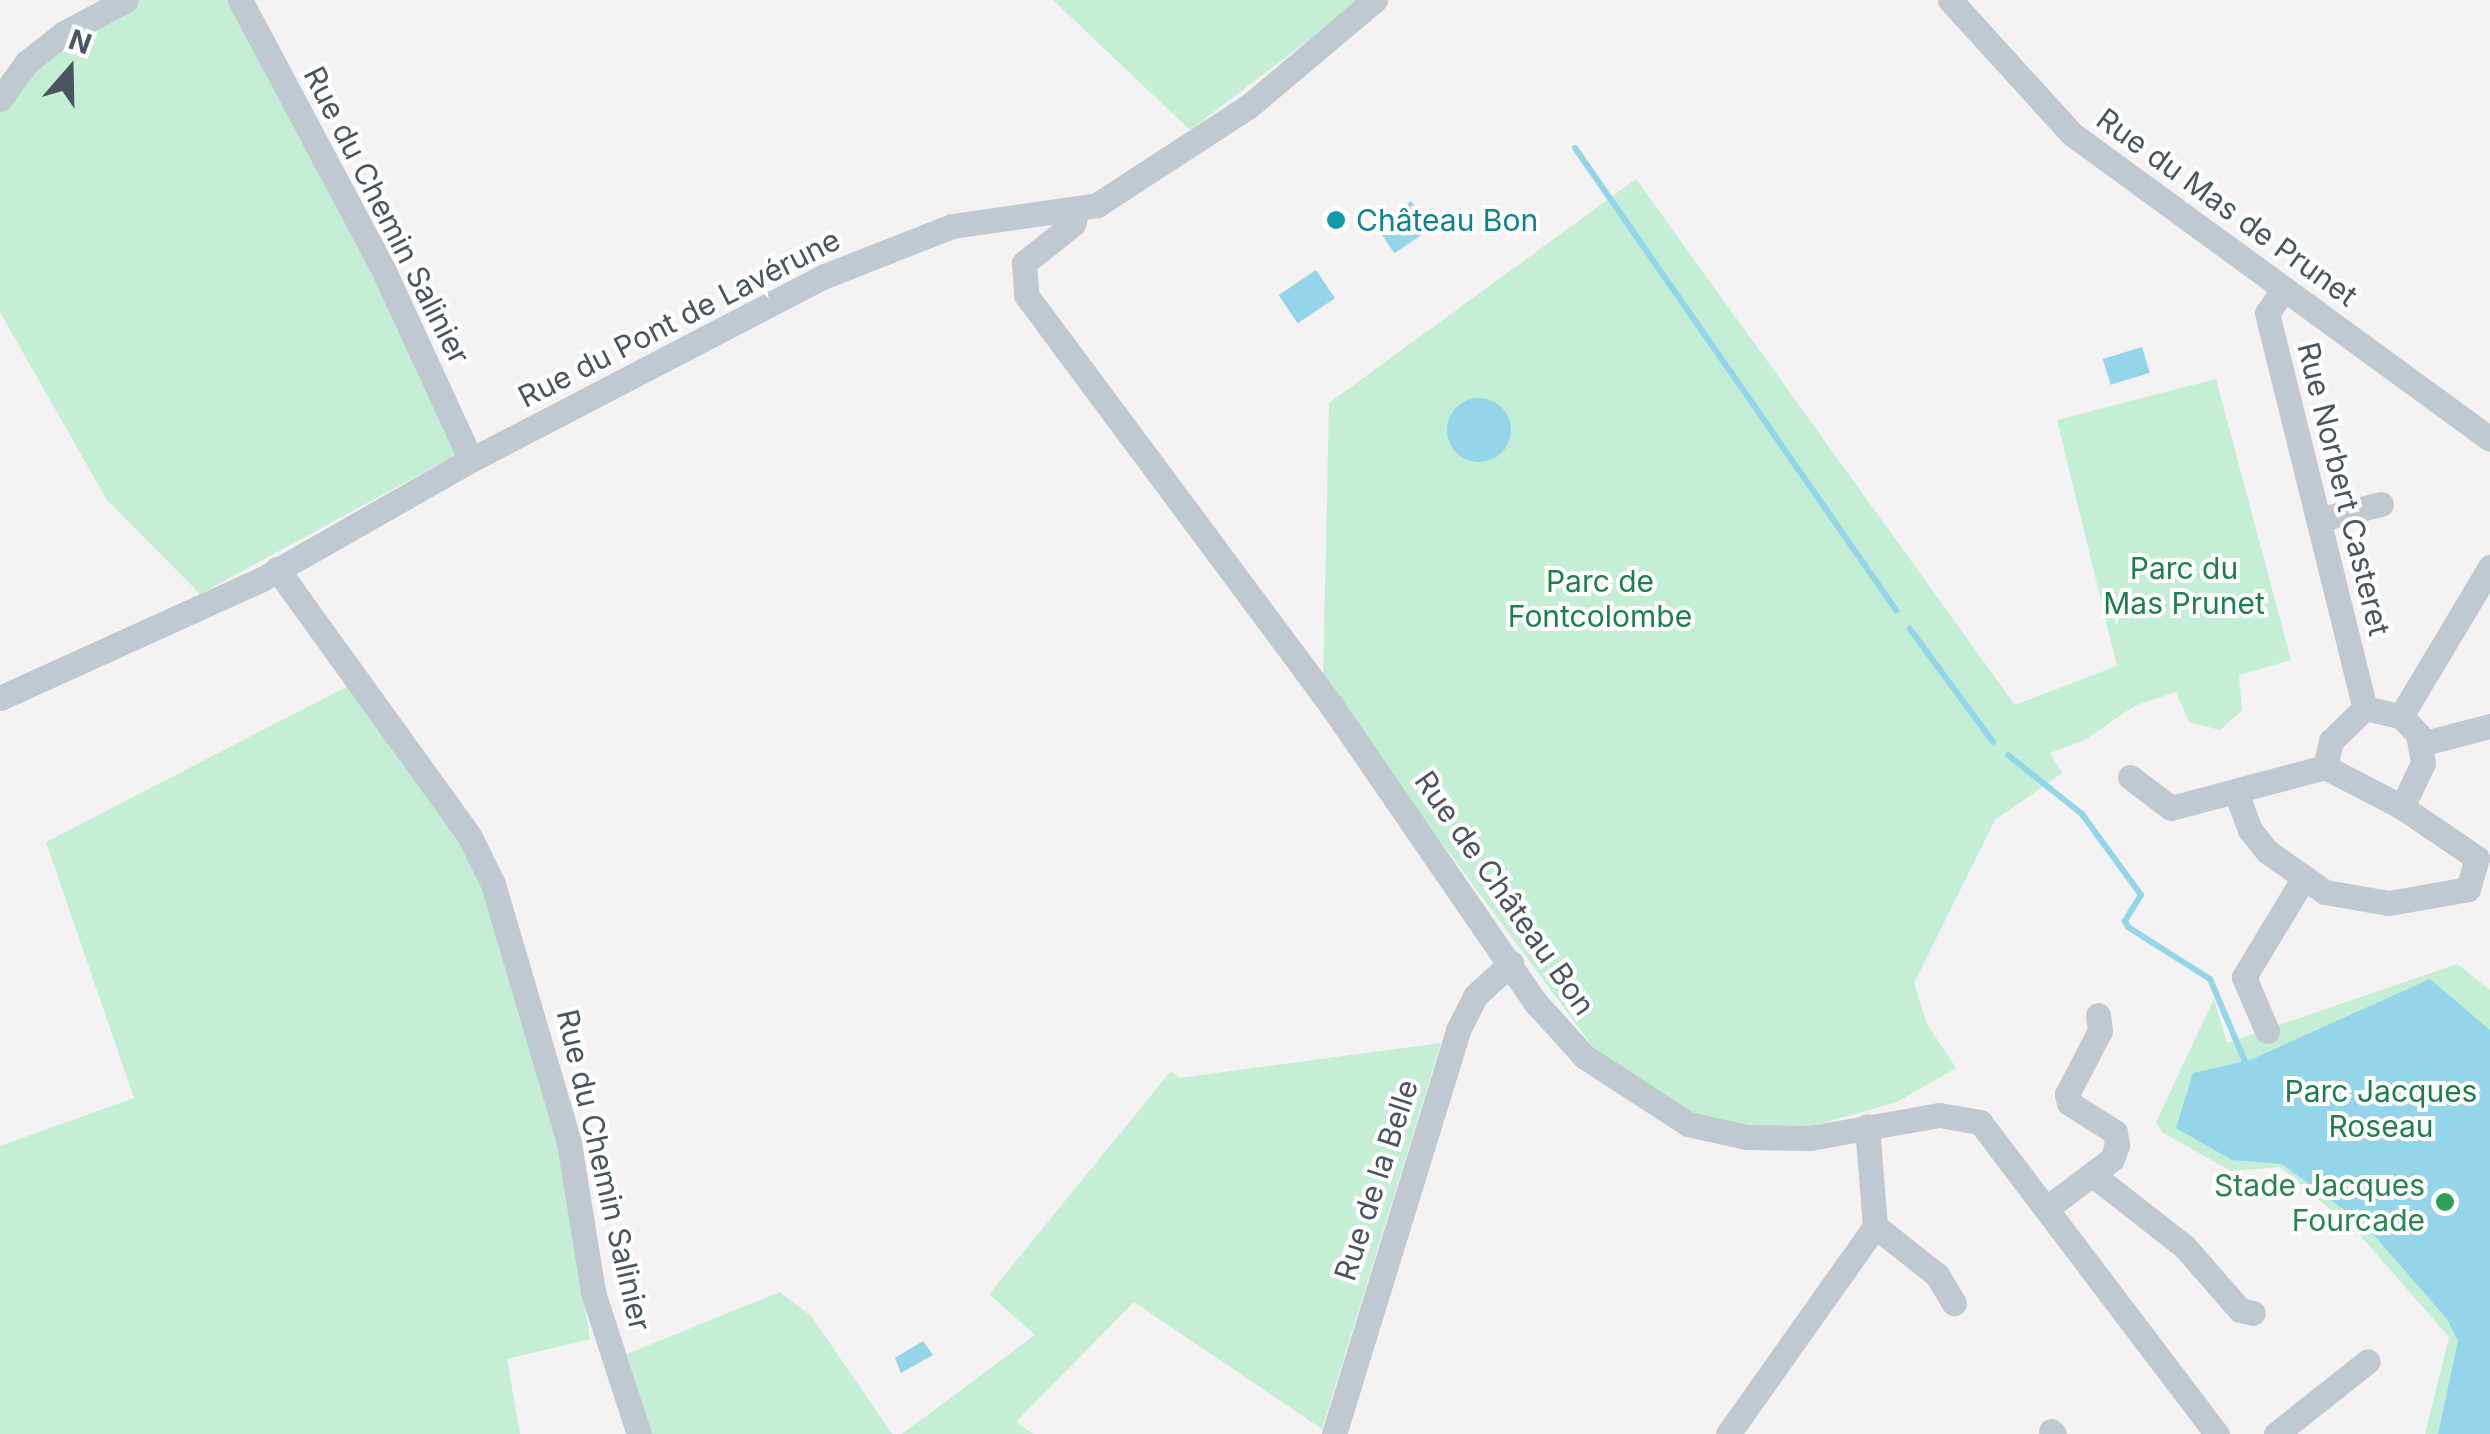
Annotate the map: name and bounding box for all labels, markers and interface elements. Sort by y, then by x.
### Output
north arrow [20,20,120,120]
text: N [64,22,96,61]
street label: Rue du Chemin Salinier [296,60,478,370]
street label: Rue du Mas de Prunet [2090,100,2364,314]
place label: Château Bon [1356,202,1538,238]
marker: Château Bon [1325,209,1347,231]
street label: Rue du Pont de Lavérune [512,221,846,415]
street label: Rue Norbert Casteret [2290,339,2398,639]
park label: Parc du Mas Prunet [2103,550,2265,620]
park label: Parc de Fontcolombe [1508,563,1692,634]
street label: Rue de Château Bon [1407,764,1603,1022]
street label: Rue du Chemin Salinier [549,1006,659,1334]
park label: Parc Jacques Roseau [2285,1073,2477,1144]
street label: Rue de la Belle [1327,1075,1425,1285]
place label: Stade Jacques Fourcade [2214,1167,2425,1238]
marker: Stade Jacques Fourcade [2434,1191,2456,1213]

